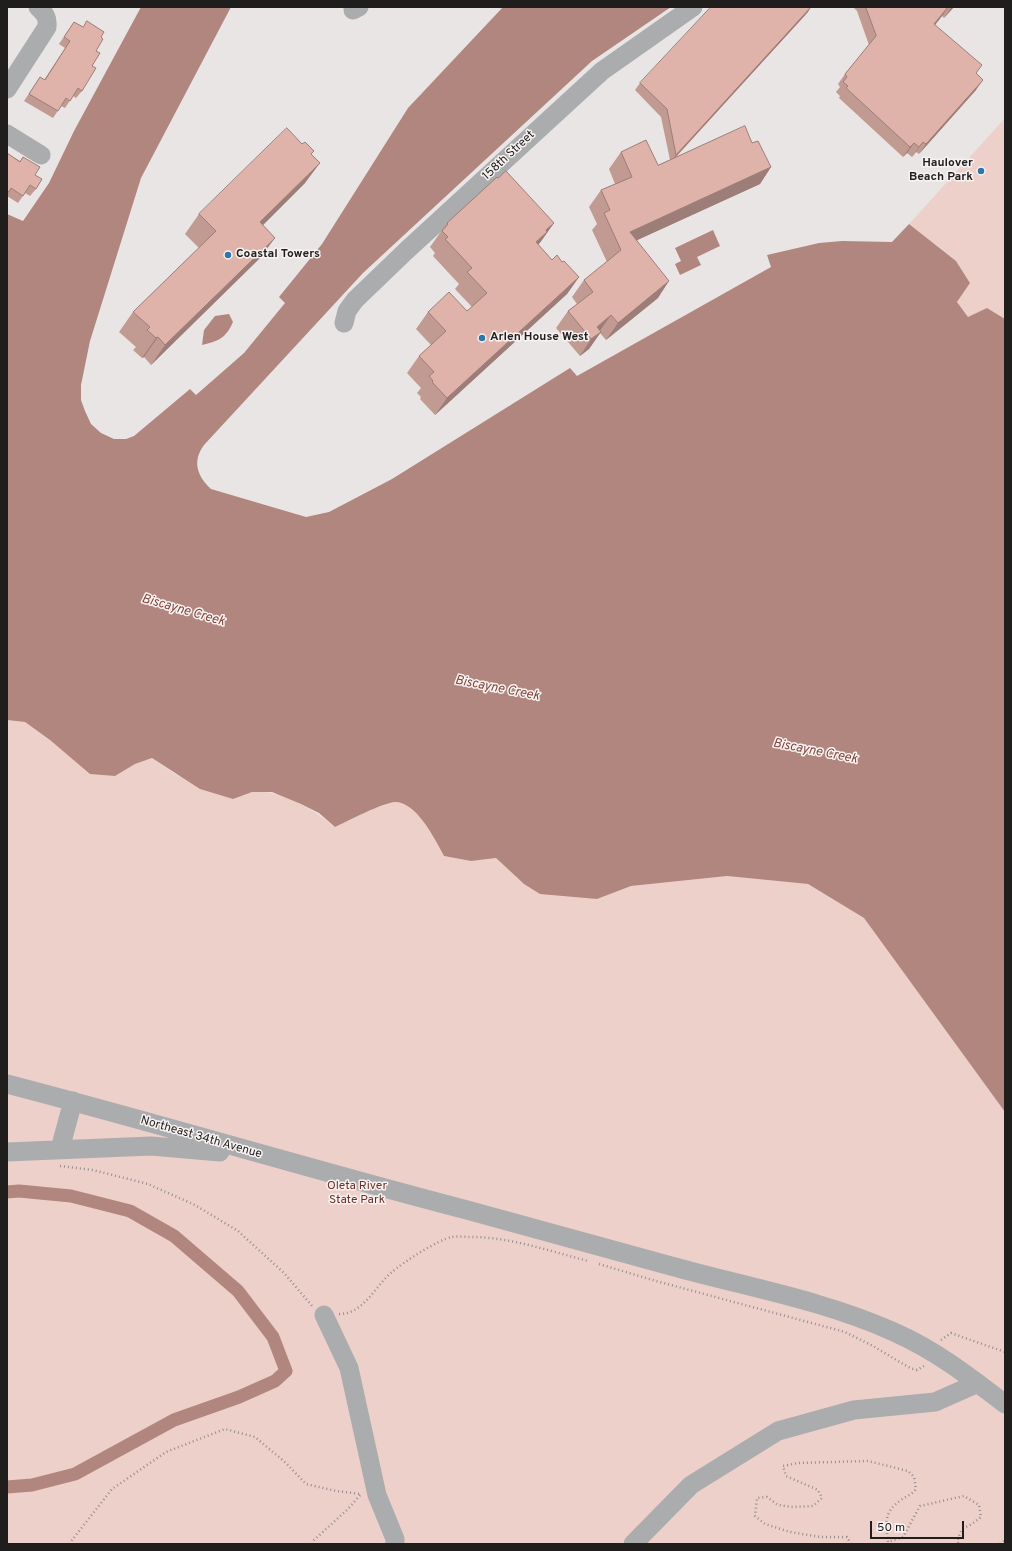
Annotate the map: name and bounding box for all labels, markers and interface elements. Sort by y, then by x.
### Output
street label: 158th Street [480,128,538,184]
place label: Haulover Beach Park [909,157,973,185]
marker: Haulover Beach Park [976,166,986,176]
place label: Coastal Towers [236,248,320,262]
marker: Coastal Towers [223,250,233,260]
place label: Arlen House West [490,331,589,345]
marker: Arlen House West [477,333,487,343]
water label: Biscayne Creek [140,592,226,630]
water label: Biscayne Creek [453,673,541,705]
water label: Biscayne Creek [771,736,859,768]
street label: Northeast 34th Avenue [139,1114,263,1162]
park label: Oleta River State Park [327,1180,387,1208]
scale bar [872,1513,966,1539]
text: 50 m [877,1520,905,1536]

